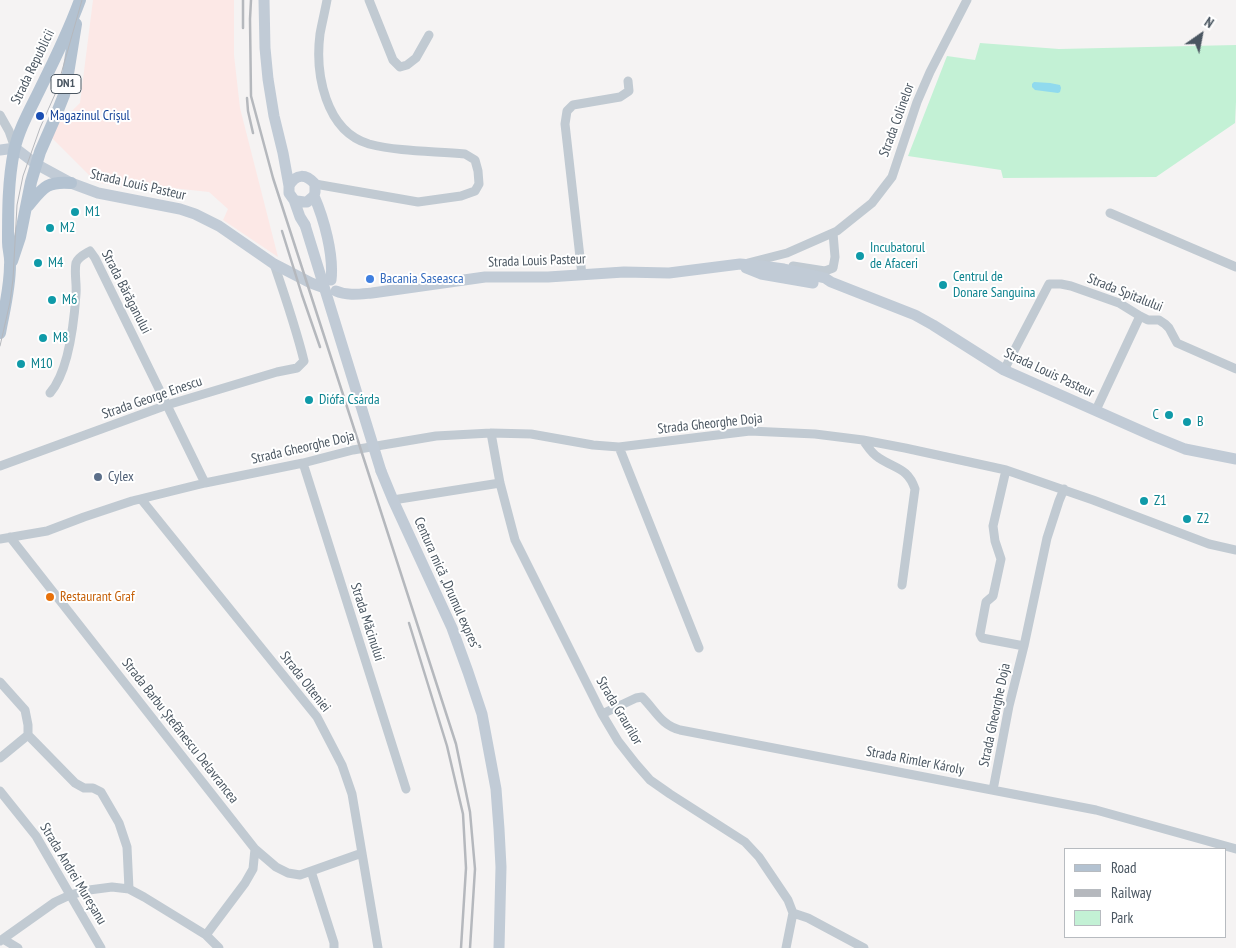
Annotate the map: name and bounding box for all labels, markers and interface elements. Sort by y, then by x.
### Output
north arrow [1176,10,1226,60]
text: N [1201,13,1217,32]
street label: Strada Republicii [8,27,58,107]
road number: DN1 [51,74,81,94]
street label: Strada Colinelor [876,81,918,159]
place label: Magazinul Crișul [50,108,130,124]
marker: Magazinul Crișul [34,110,46,122]
street label: Strada Louis Pasteur [89,166,187,204]
place label: M1 [85,204,100,220]
marker: M1 [69,206,81,218]
place label: M2 [60,220,75,236]
marker: M2 [44,222,56,234]
place label: Incubatorul de Afaceri [870,240,925,272]
street label: Strada Bărăganului [98,247,154,337]
marker: Incubatorul de Afaceri [854,250,866,262]
street label: Strada Louis Pasteur [488,251,586,271]
place label: M4 [48,255,63,271]
marker: M4 [32,257,44,269]
place label: Centrul de Donare Sanguina [953,269,1035,302]
street label: Strada Spitalului [1085,270,1165,316]
place label: Bacania Saseasca [380,271,464,287]
marker: Bacania Saseasca [364,273,376,285]
marker: Centrul de Donare Sanguina [937,279,949,291]
place label: M6 [62,292,77,308]
marker: M6 [46,294,58,306]
place label: M8 [53,330,68,346]
marker: M8 [37,332,49,344]
street label: Strada Louis Pasteur [1001,345,1097,401]
place label: M10 [31,356,53,372]
marker: M10 [15,358,27,370]
street label: Strada George Enescu [100,373,204,423]
place label: Diófa Csárda [319,392,380,408]
marker: Diófa Csárda [303,394,315,406]
place label: C [1153,407,1159,423]
marker: C [1163,409,1175,421]
street label: Strada Gheorghe Doja [657,410,763,438]
place label: B [1197,414,1204,430]
marker: B [1181,416,1193,428]
street label: Strada Gheorghe Doja [250,428,356,468]
place label: Cylex [108,469,134,485]
marker: Cylex [92,471,104,483]
place label: Z1 [1154,493,1166,509]
marker: Z1 [1138,495,1150,507]
place label: Z2 [1197,511,1209,527]
marker: Z2 [1181,513,1193,525]
street label: Centura mică „Drumul expres” [410,515,484,653]
street label: Strada Măcinului [346,581,388,663]
place label: Restaurant Graf [60,589,135,605]
marker: Restaurant Graf [44,591,56,603]
street label: Strada Olteniei [276,648,334,716]
street label: Strada Barbu Ștefănescu Delavrancea [118,655,242,807]
street label: Strada Gheorghe Doja [976,662,1014,768]
street label: Strada Graurilor [592,674,646,748]
street label: Strada Rimler Károly [865,743,965,779]
street label: Strada Andrei Mureșanu [36,820,110,928]
legend [1064,848,1226,938]
text: Road [1111,858,1137,877]
text: Railway [1111,883,1151,902]
text: Park [1111,908,1133,927]

